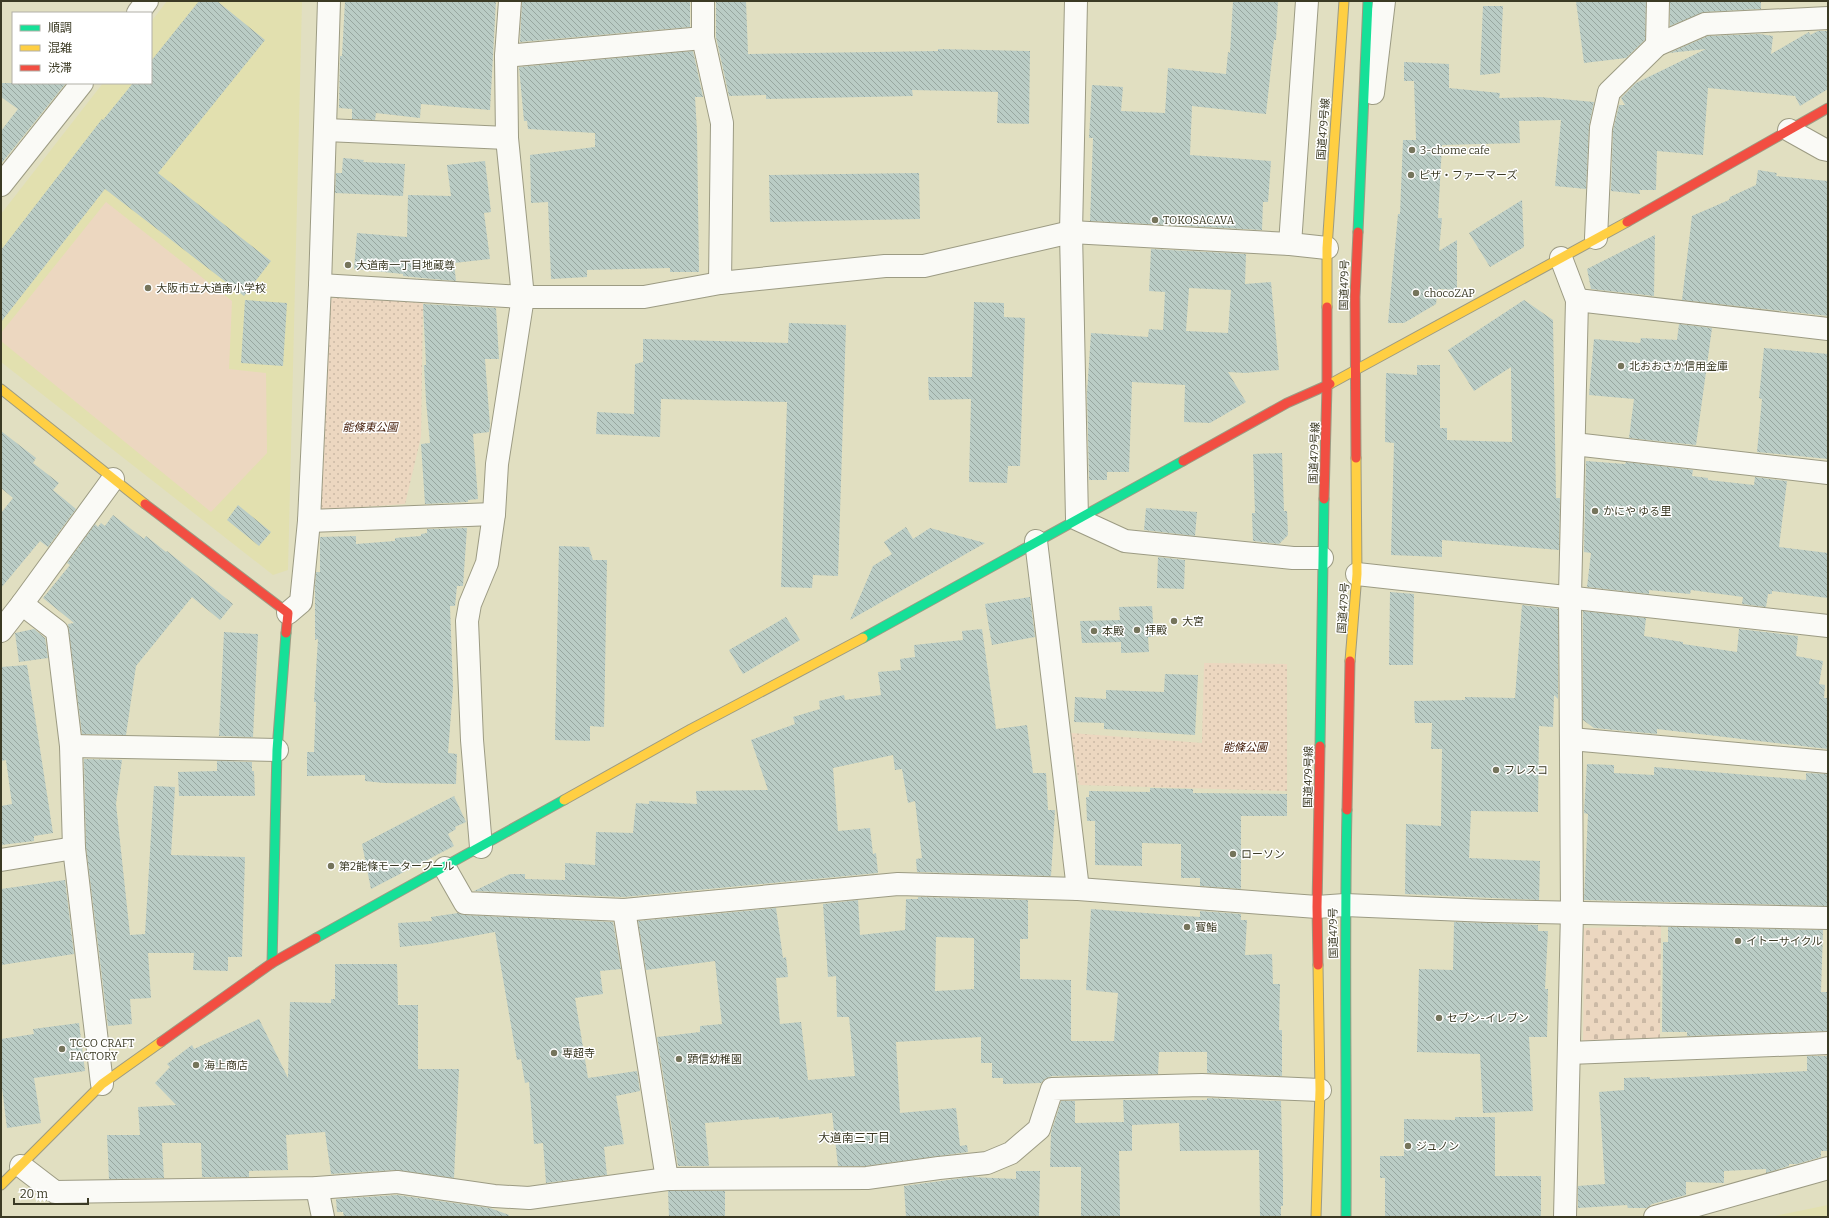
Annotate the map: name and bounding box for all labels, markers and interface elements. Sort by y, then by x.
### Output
legend [12,12,152,84]
text: 順調 [48,21,72,35]
text: 混雑 [48,41,72,55]
text: 渋滞 [48,61,72,75]
street label: 国道479号線 [1315,98,1332,160]
place label: 3-chome cafe [1420,144,1490,157]
marker: 3-chome cafe [1407,145,1417,155]
place label: ピザ・ファーマーズ [1419,169,1517,182]
marker: ピザ・ファーマーズ [1406,170,1416,180]
place label: TOKOSACAVA [1163,214,1234,227]
marker: TOKOSACAVA [1150,215,1160,225]
place label: 大道南一丁目地蔵尊 [356,259,455,272]
street label: 国道479号 [1338,259,1351,311]
marker: 大道南一丁目地蔵尊 [343,260,353,270]
place label: 大阪市立大道南小学校 [156,282,266,295]
marker: 大阪市立大道南小学校 [143,283,153,293]
place label: chocoZAP [1424,287,1475,300]
marker: chocoZAP [1411,288,1421,298]
place label: 北おおさか信用金庫 [1629,360,1728,373]
marker: 北おおさか信用金庫 [1616,361,1626,371]
park label: 能條東公園 [343,421,399,434]
street label: 国道479号線 [1307,422,1322,484]
place label: かにや ゆる里 [1603,505,1671,518]
marker: かにや ゆる里 [1590,506,1600,516]
street label: 国道479号 [1335,582,1352,634]
place label: 大宮 [1182,615,1204,628]
marker: 大宮 [1169,616,1179,626]
place label: 拝殿 [1145,624,1167,637]
place label: 本殿 [1102,625,1124,638]
marker: 拝殿 [1132,625,1142,635]
marker: 本殿 [1089,626,1099,636]
park label: 能條公園 [1223,741,1269,754]
street label: 国道479号線 [1301,746,1316,808]
place label: フレスコ [1504,764,1548,777]
marker: フレスコ [1491,765,1501,775]
place label: ローソン [1241,848,1285,861]
marker: ローソン [1228,849,1238,859]
place label: 第2能條モータープール [339,860,454,873]
marker: 第2能條モータープール [326,861,336,871]
street label: 国道479号 [1327,907,1340,959]
place label: 寳鮨 [1195,921,1217,934]
marker: 寳鮨 [1182,922,1192,932]
place label: イトーサイクル [1746,935,1822,948]
marker: イトーサイクル [1733,936,1743,946]
place label: セブン-イレブン [1447,1012,1529,1025]
marker: セブン-イレブン [1434,1013,1444,1023]
place label: TCCO CRAFT FACTORY [70,1037,135,1063]
marker: TCCO CRAFT FACTORY [57,1044,67,1054]
place label: 専超寺 [562,1047,595,1060]
marker: 専超寺 [549,1048,559,1058]
place label: 顕信幼稚園 [687,1053,742,1066]
marker: 顕信幼稚園 [674,1054,684,1064]
place label: 海上商店 [204,1059,248,1072]
marker: 海上商店 [191,1060,201,1070]
district label: 大道南三丁目 [818,1131,890,1145]
place label: ジュノン [1416,1140,1459,1153]
marker: ジュノン [1403,1141,1413,1151]
scale bar [14,1180,88,1206]
text: 20 m [20,1187,49,1201]

